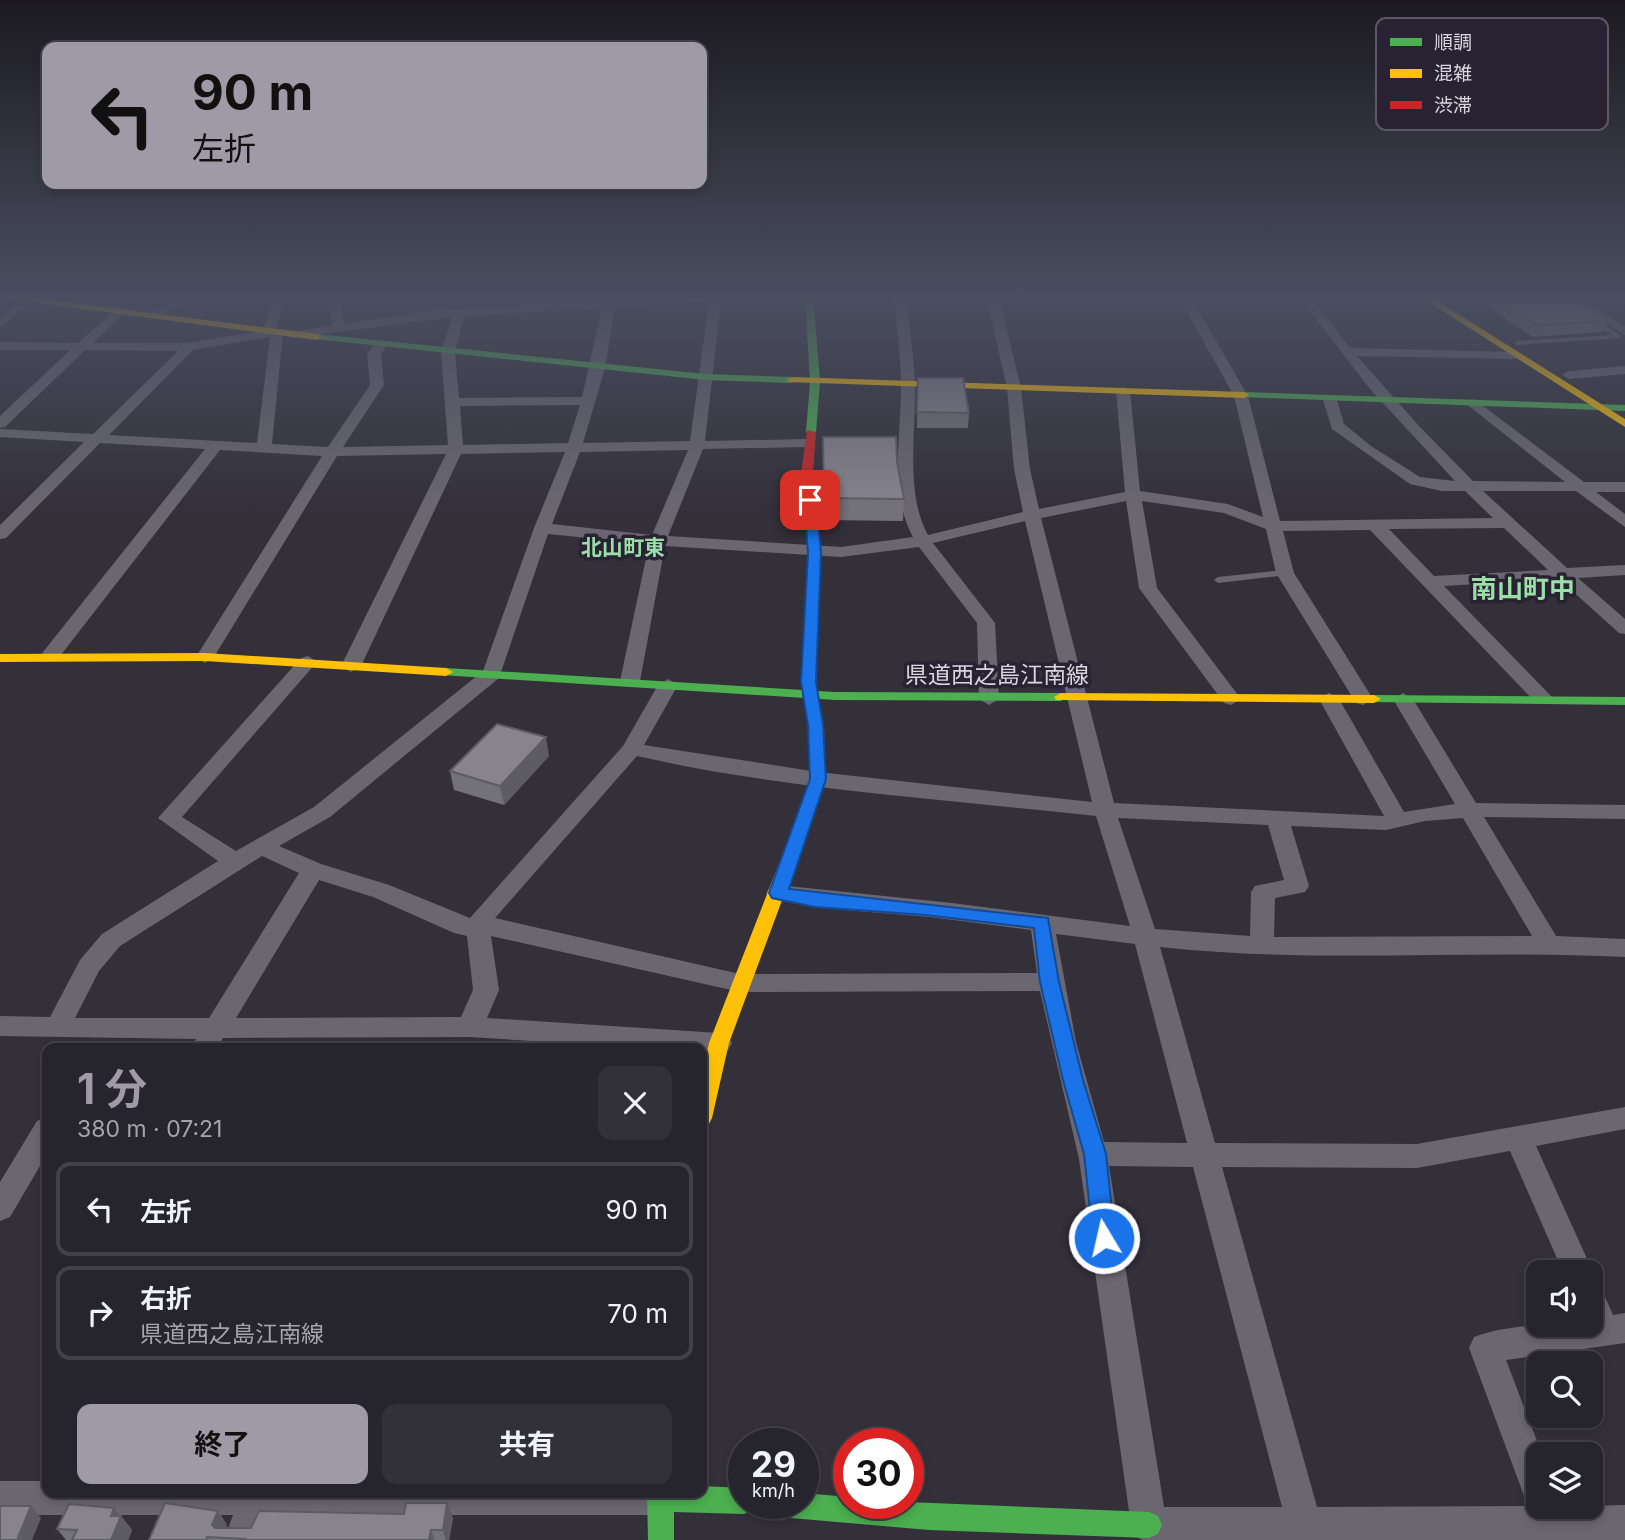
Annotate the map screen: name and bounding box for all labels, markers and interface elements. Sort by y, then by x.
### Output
legend [1376,18,1608,130]
text: 順調 [1434,31,1472,54]
text: 混雑 [1434,62,1472,85]
text: 90 m [192,63,313,122]
icon: left [77,70,168,161]
text: 渋滞 [1434,94,1472,117]
text: 左折 [192,129,256,168]
pin [780,470,840,530]
icon: arrive [791,481,829,519]
district label: 北山町東 [581,535,665,560]
district label: 南山町中 [1471,573,1575,604]
street label: 県道西之島江南線 [905,661,1089,689]
text: 1 分 [77,1063,147,1114]
button: close [598,1066,672,1140]
text: 380 m · 07:21 [77,1115,222,1143]
icon: left [81,1190,119,1228]
text: 90 m [605,1194,668,1225]
text: 左折 [140,1196,192,1227]
position arrow [1067,1201,1141,1275]
map controls [1526,1260,1603,1519]
button: sound [1526,1260,1603,1337]
text: 右折 [140,1283,192,1314]
icon: right [81,1294,119,1332]
text: 70 m [607,1298,668,1329]
text: 県道西之島江南線 [140,1320,324,1348]
button: search [1526,1351,1603,1428]
button: 終了 [77,1404,368,1484]
button: 共有 [382,1404,672,1484]
speed limit sign: 30 [833,1428,924,1519]
button: layers [1526,1442,1603,1519]
text: 29 [751,1443,796,1485]
text: km/h [752,1480,795,1501]

